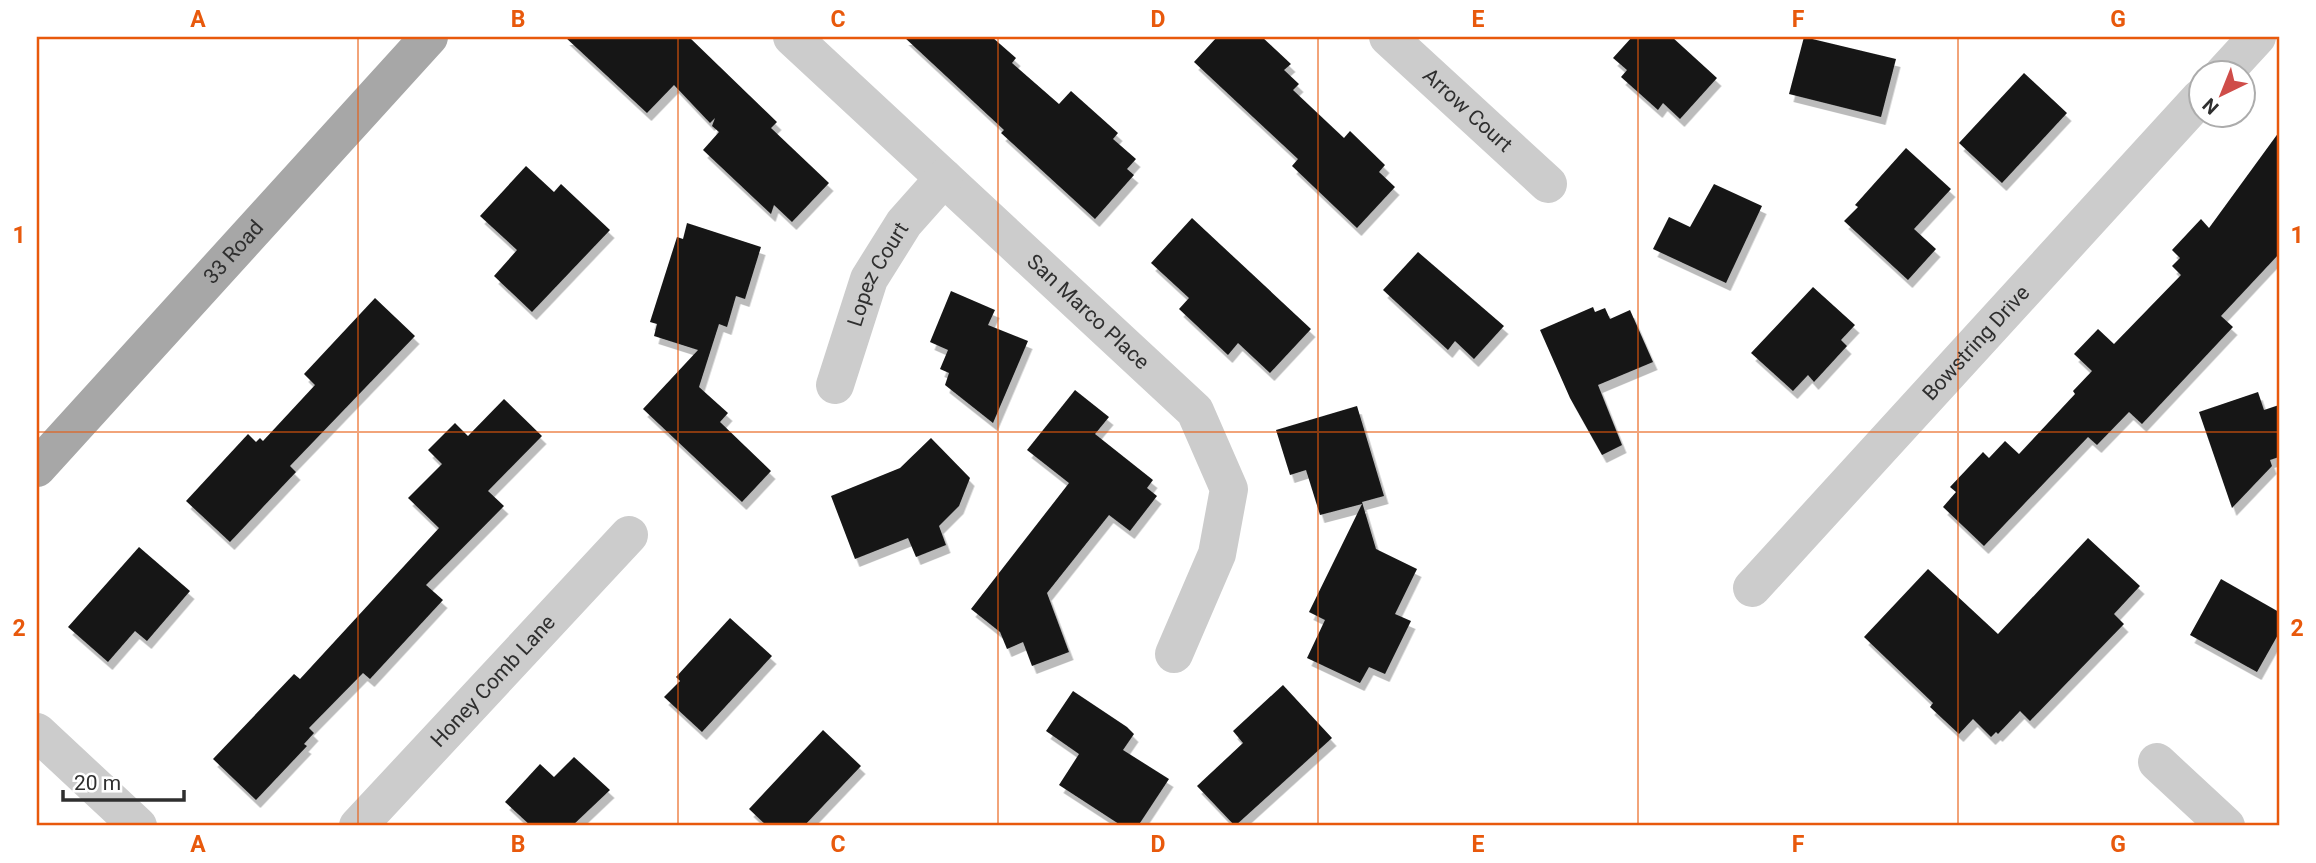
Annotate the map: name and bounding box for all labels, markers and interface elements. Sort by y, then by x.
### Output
text: A [190,6,206,33]
text: B [511,6,525,33]
text: C [830,6,846,33]
text: D [1151,6,1165,33]
text: E [1472,6,1485,33]
text: F [1792,6,1805,33]
text: G [2110,6,2126,33]
north arrow [2186,60,2256,130]
street label: Arrow Court [1418,63,1517,157]
text: N [2198,93,2223,119]
street label: 33 Road [199,215,268,289]
street label: Lopez Court [843,218,913,329]
text: 1 [12,222,26,249]
text: 1 [2290,222,2304,249]
street label: San Marco Place [1022,249,1154,374]
street label: Bowstring Drive [1918,281,2034,405]
street label: Honey Comb Lane [426,610,560,752]
text: 2 [12,615,26,642]
text: 2 [2290,615,2304,642]
scale bar [63,758,184,802]
text: 20 m [74,771,121,795]
text: A [190,831,206,858]
text: B [511,831,525,858]
text: C [830,831,846,858]
text: D [1151,831,1165,858]
text: E [1472,831,1485,858]
text: F [1792,831,1805,858]
text: G [2110,831,2126,858]

